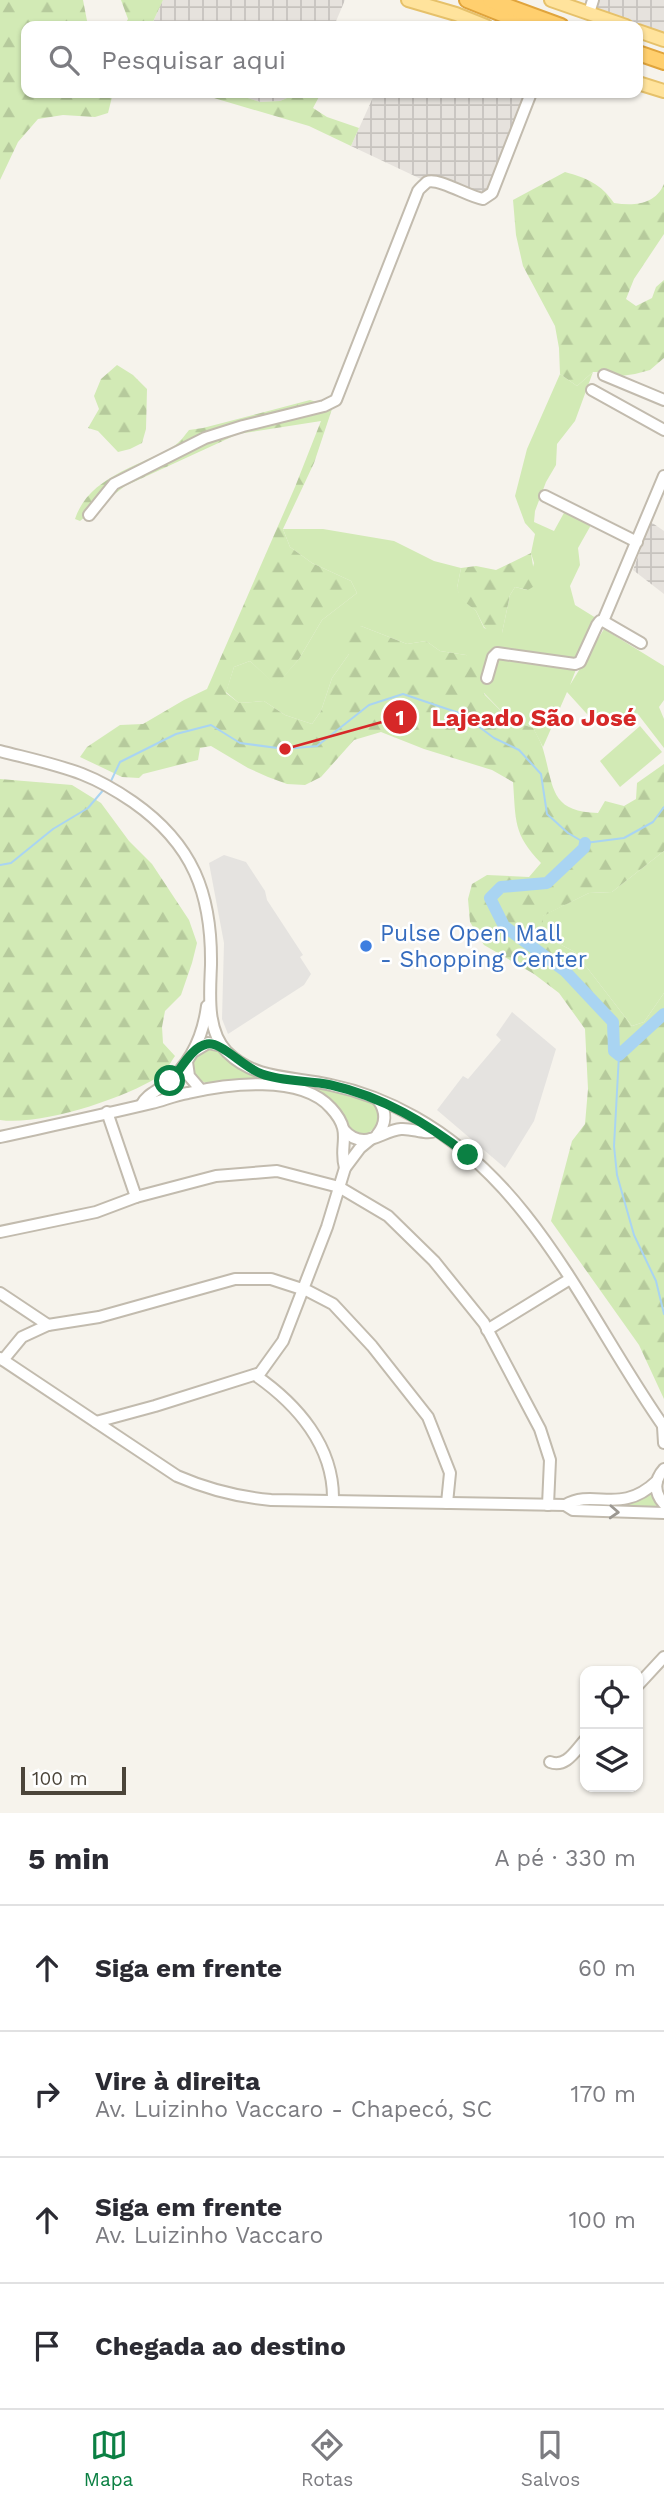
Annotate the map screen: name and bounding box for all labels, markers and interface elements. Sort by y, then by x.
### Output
search box [21,21,643,98]
icon: search [45,41,83,79]
text: Pesquisar aqui [101,45,286,75]
callout: Lajeado São José [382,695,651,740]
text: Lajeado São José [431,704,637,732]
text: 1 [395,705,405,730]
place label: Pulse Open Mall - Shopping Center [380,920,587,973]
marker: Pulse Open Mall - Shopping Center [358,938,374,954]
route start [154,1065,185,1096]
route end [452,1139,483,1170]
one-way arrow [608,1504,619,1519]
map controls [580,1666,643,1792]
button: locate [580,1666,643,1729]
button: layers [580,1729,643,1792]
scale bar [21,1764,126,1796]
text: 100 m [32,1767,88,1790]
text: 5 min [28,1841,110,1876]
text: A pé · 330 m [494,1845,636,1872]
icon: ahead [28,1949,66,1987]
text: Siga em frente [95,1953,282,1983]
text: 60 m [578,1955,636,1982]
text: Vire à direita [95,2066,260,2096]
icon: right [28,2075,66,2113]
text: 170 m [571,2081,636,2108]
text: Av. Luizinho Vaccaro - Chapecó, SC [95,2096,492,2123]
text: Siga em frente [95,2192,282,2222]
icon: ahead [28,2201,66,2239]
text: 100 m [569,2207,636,2234]
text: Av. Luizinho Vaccaro [95,2222,323,2249]
icon: arrive [28,2327,66,2365]
text: Chegada ao destino [95,2331,346,2361]
tab: Mapa [84,2426,133,2491]
tab: Rotas [301,2426,353,2491]
tab: Salvos [521,2426,580,2491]

